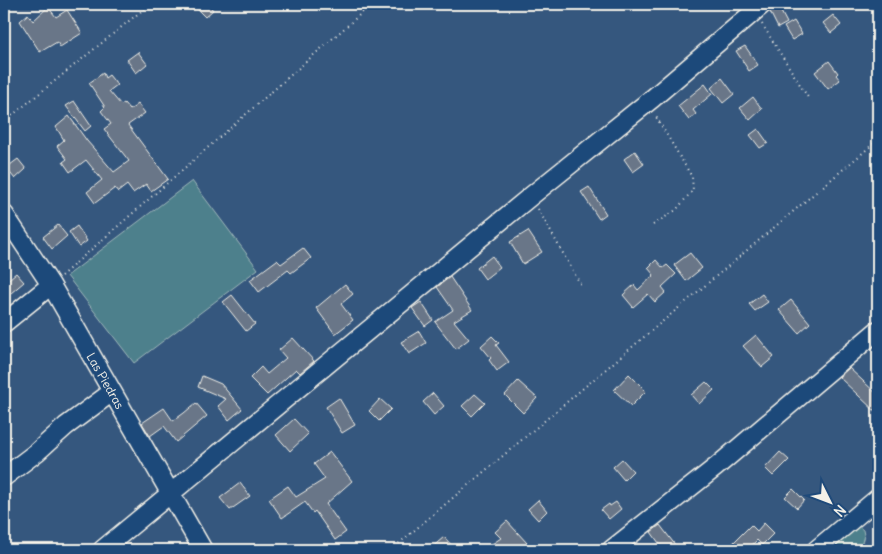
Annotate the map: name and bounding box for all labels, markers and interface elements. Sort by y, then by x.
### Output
street label: Las Piedras [83,350,127,411]
north arrow [804,476,854,526]
text: N [830,501,850,520]

